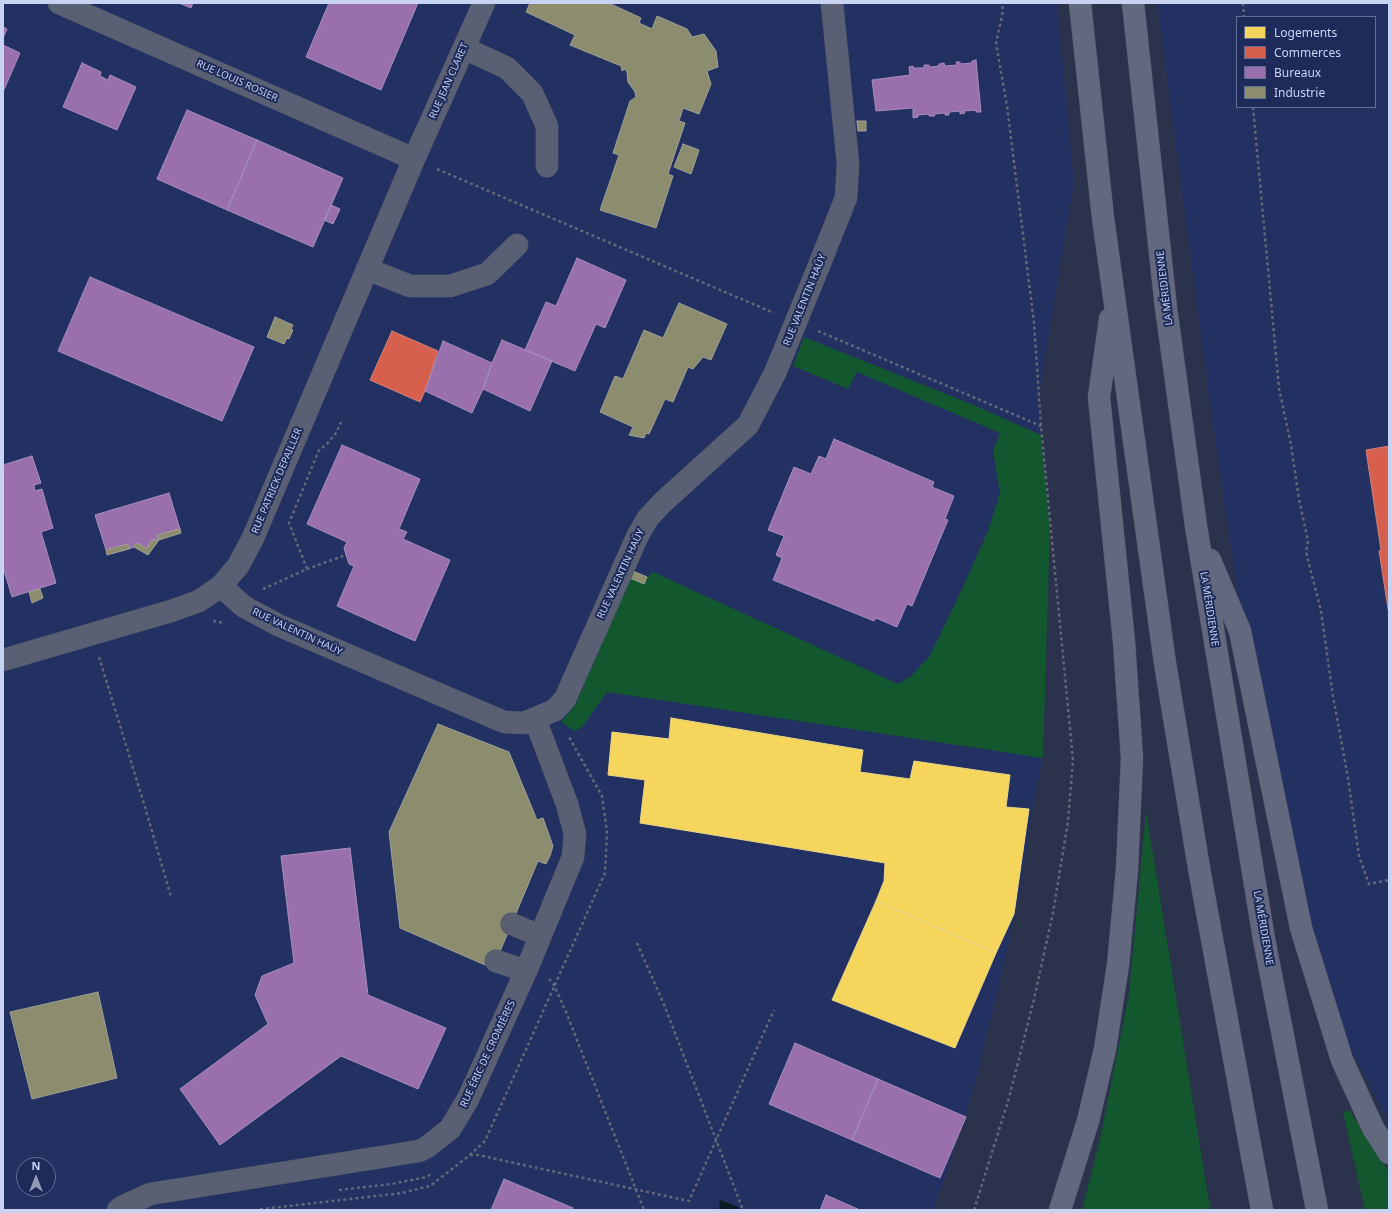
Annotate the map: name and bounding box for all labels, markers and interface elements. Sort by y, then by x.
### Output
legend [1236,16,1376,108]
text: Logements [1274,24,1337,41]
street label: RUE JEAN CLARET [427,41,471,121]
text: Commerces [1274,44,1341,61]
street label: RUE LOUIS ROSIER [194,58,280,104]
text: Bureaux [1274,64,1321,81]
text: Industrie [1274,84,1325,101]
street label: LA MÉRIDIENNE [1154,250,1176,326]
street label: RUE VALENTIN HAÜY [781,252,829,348]
street label: RUE PATRICK DEPAILLER [249,426,305,536]
street label: RUE VALENTIN HAÜY [595,527,647,621]
street label: LA MÉRIDIENNE [1197,571,1221,647]
street label: RUE VALENTIN HAÜY [250,606,344,658]
street label: LA MÉRIDIENNE [1251,890,1275,966]
street label: RUE ÉRIC DE CROMIÈRES [458,998,518,1110]
north arrow [16,1157,56,1197]
text: N [32,1158,40,1173]

